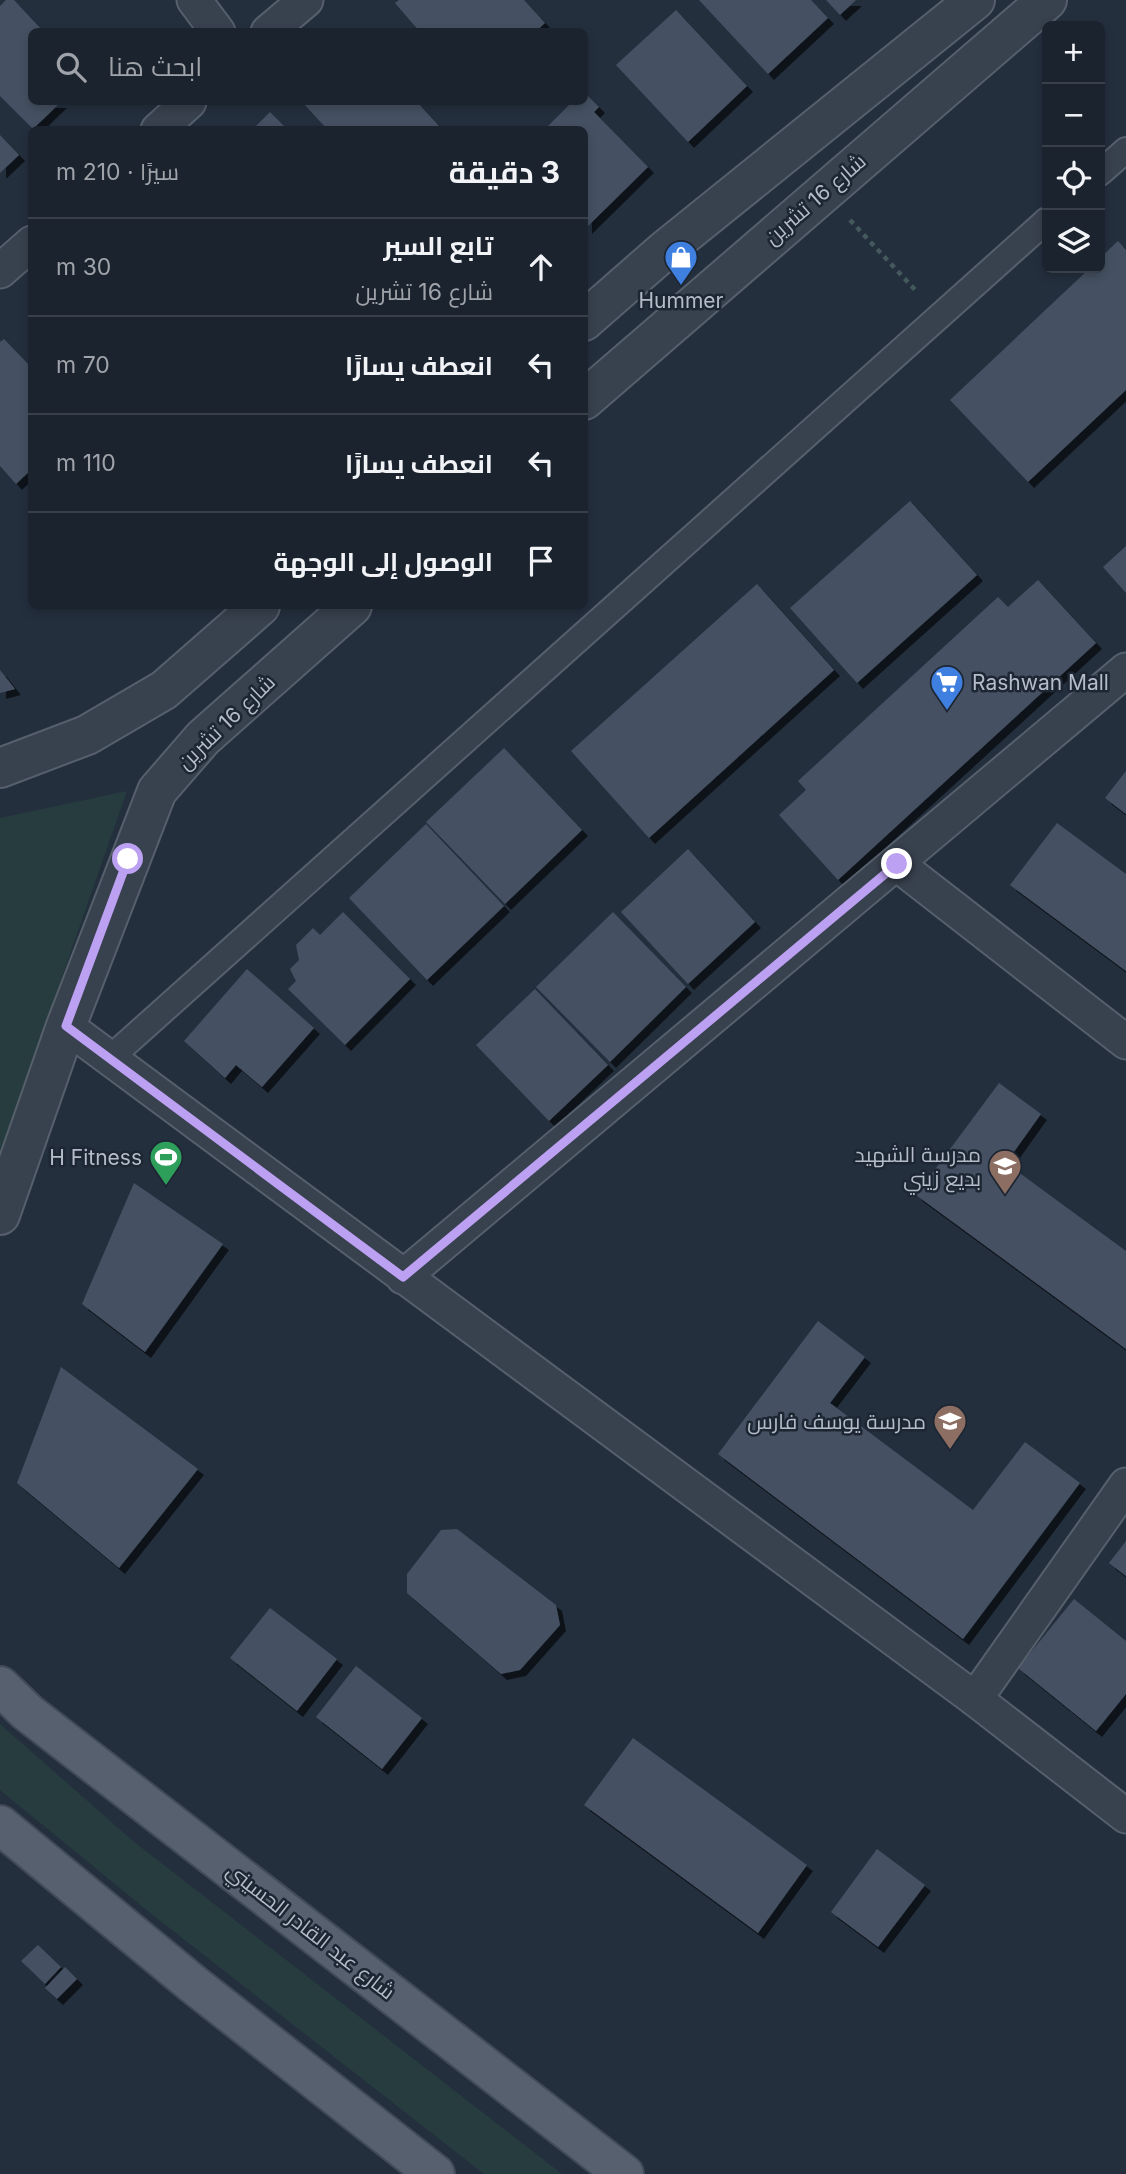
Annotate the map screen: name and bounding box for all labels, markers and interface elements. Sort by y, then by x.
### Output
map controls [1042,21,1105,273]
button: + [1042,21,1105,84]
search box [28,28,588,105]
icon: search [52,48,90,86]
text: ابحث هنا [108,51,202,82]
button: − [1042,84,1105,147]
button: locate [1042,147,1105,210]
street label: شارع 16 تشرين [759,148,872,251]
text: 3 دقيقة [449,154,560,190]
text: سيرًا · 210 m [56,158,179,186]
button: layers [1042,210,1105,273]
text: تابع السير [383,230,493,261]
shop icon: Hummer [662,238,700,287]
icon: ahead [522,248,560,286]
text: 30 m [56,253,111,281]
text: شارع 16 تشرين [355,278,493,306]
place label: Hummer [639,288,724,313]
icon: left [522,346,560,384]
text: انعطف يسارًا [345,350,493,381]
text: 70 m [56,351,110,379]
icon: left [522,444,560,482]
text: انعطف يسارًا [345,448,493,479]
text: 110 m [56,449,116,477]
icon: arrive [522,542,560,580]
text: الوصول إلى الوجهة [274,546,493,577]
supermarket icon: Rashwan Mall [928,663,966,712]
street label: شارع 16 تشرين [172,669,281,776]
place label: Rashwan Mall [972,670,1109,695]
route start [112,843,143,874]
route end [881,848,912,879]
sports icon: H Fitness [147,1138,185,1187]
place label: مدرسة الشهيد بديع زيني [855,1142,981,1195]
place label: H Fitness [49,1145,142,1170]
school or university icon: مدرسة الشهيد بديع زيني [986,1147,1024,1196]
school or university icon: مدرسة يوسف فارس [931,1402,969,1451]
place label: مدرسة يوسف فارس [747,1409,926,1435]
street label: شارع عبد القادر الحسيني [219,1858,400,2008]

